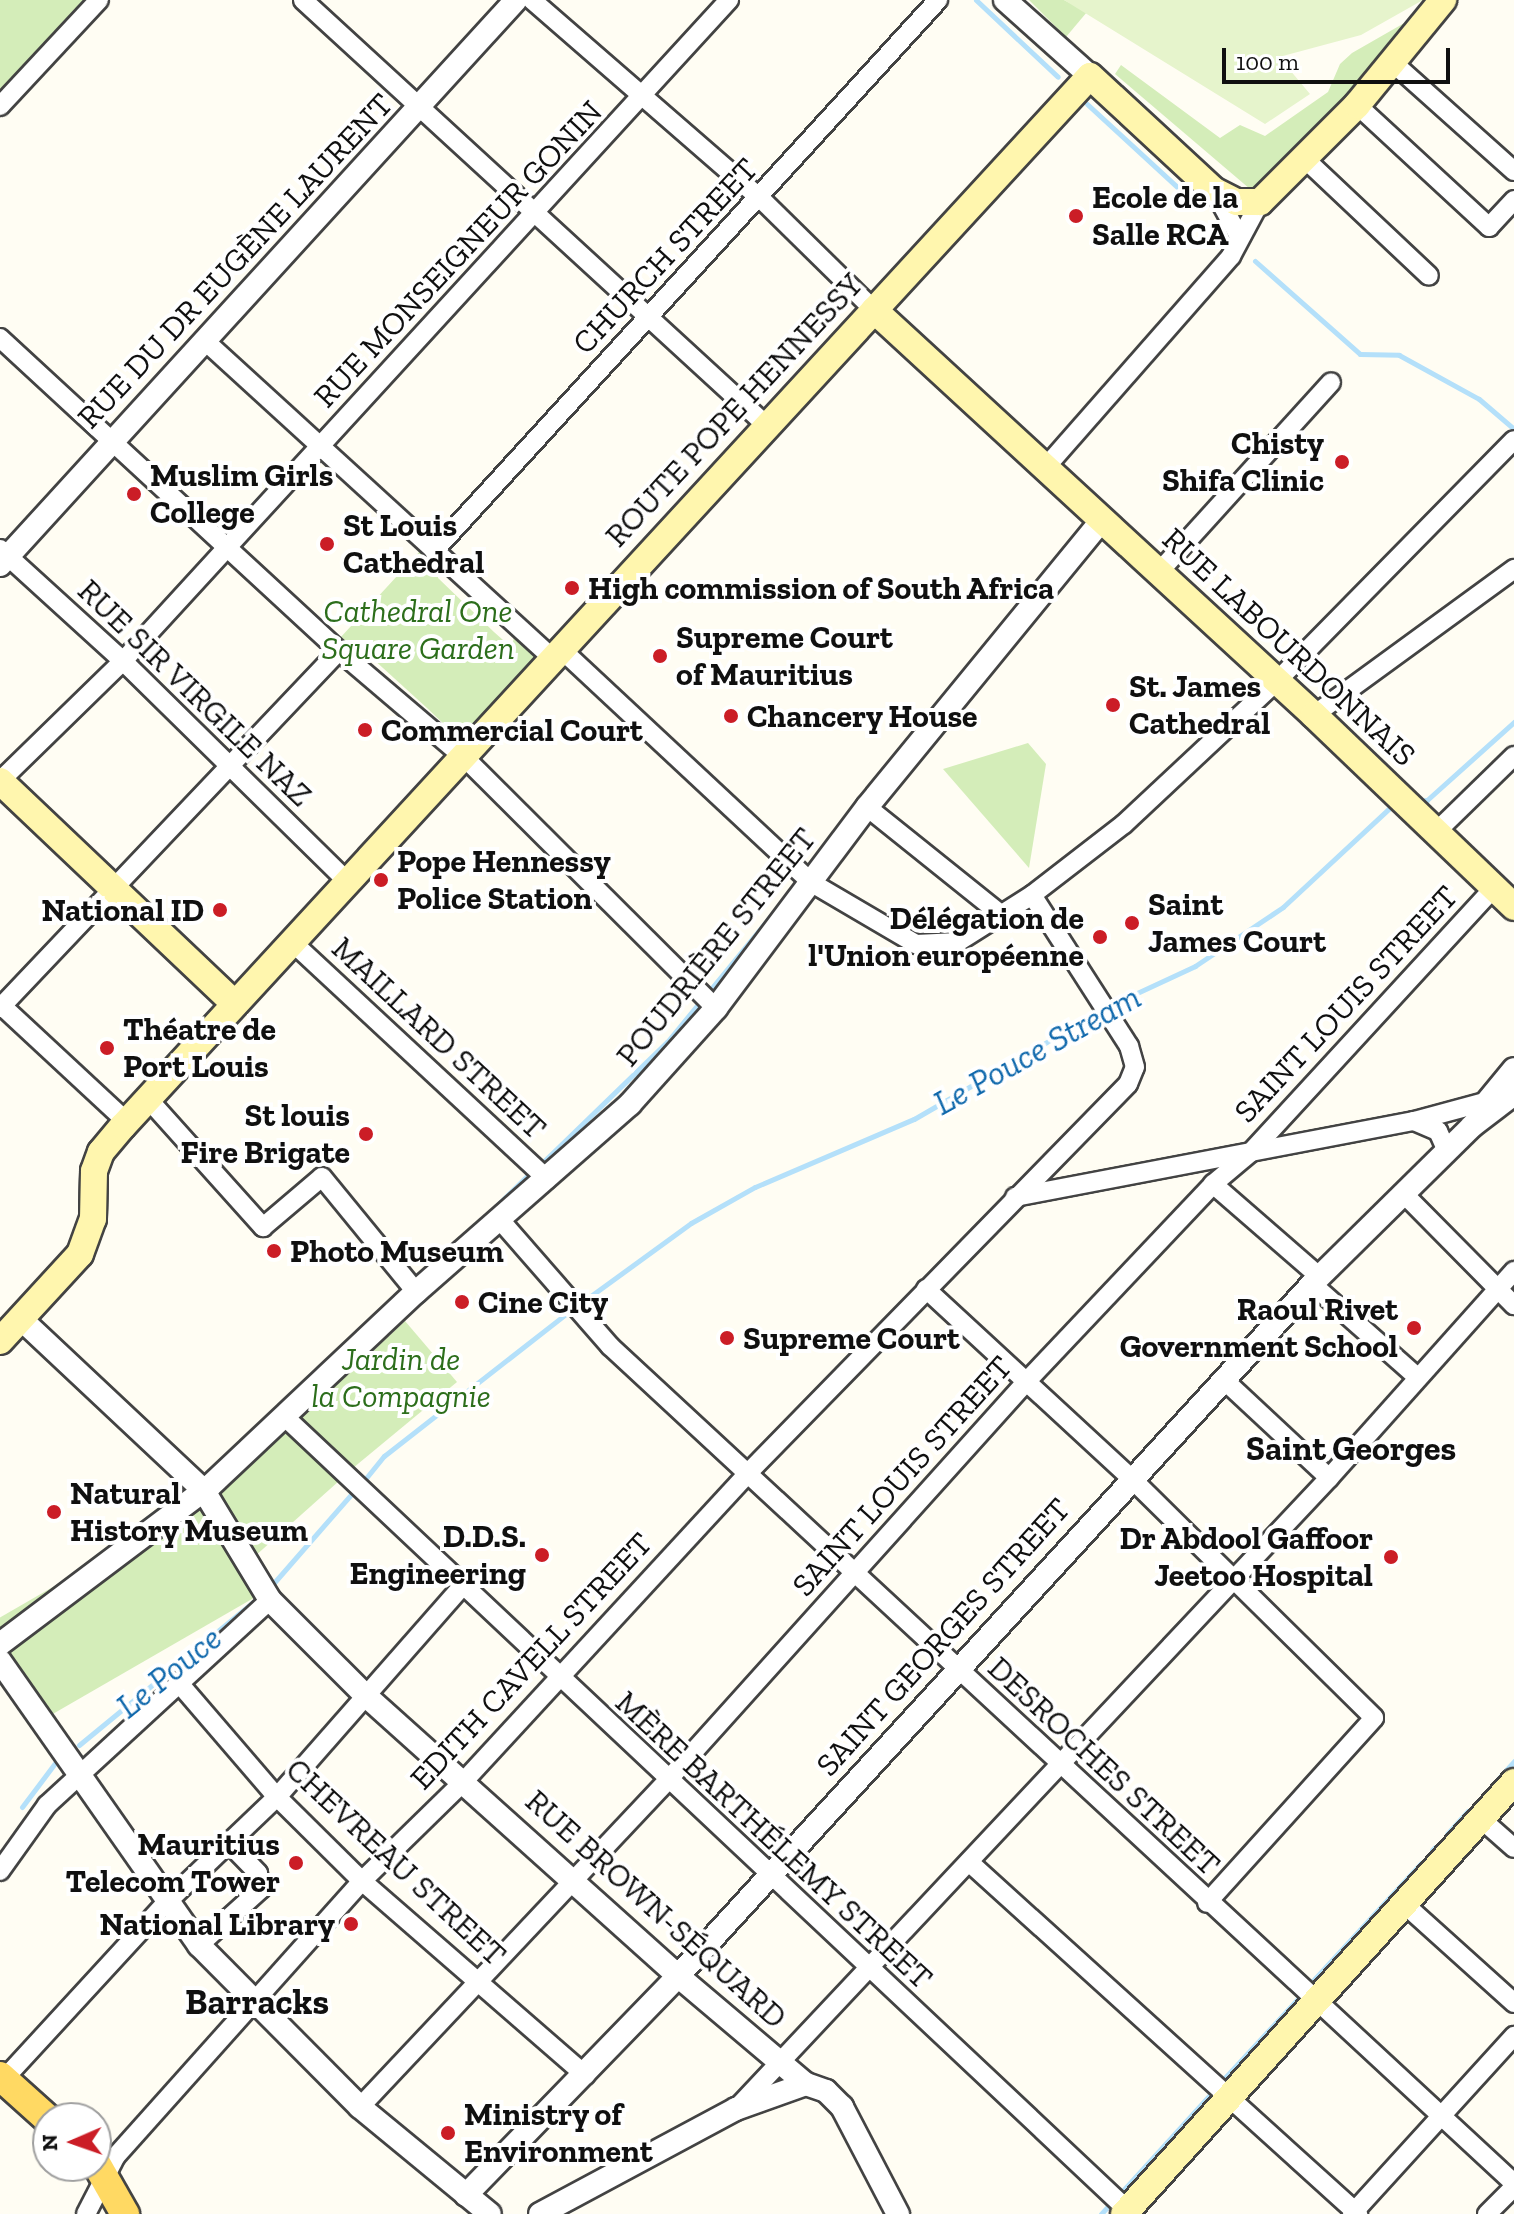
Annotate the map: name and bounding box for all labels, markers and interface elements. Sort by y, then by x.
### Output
scale bar [1226,32,1454,82]
text: 100 m [1236,47,1299,76]
street label: RUE DU DR EUGÈNE LAURENT [70,86,400,436]
street label: RUE MONSEIGNEUR GONIN [306,93,610,415]
street label: CHURCH STREET [565,150,765,362]
place label: Ecole de la Salle RCA [1092,179,1238,254]
marker: Ecole de la Salle RCA [1067,207,1085,225]
street label: ROUTE POPE HENNESSY [597,265,871,555]
place label: Chisty Shifa Clinic [1162,425,1324,500]
marker: Chisty Shifa Clinic [1331,451,1353,473]
place label: Muslim Girls College [150,457,333,532]
marker: Muslim Girls College [125,485,143,503]
place label: St Louis Cathedral [343,507,484,582]
street label: RUE LABOURDONNAIS [1155,520,1423,774]
marker: St Louis Cathedral [318,535,336,553]
place label: High commission of South Africa [588,569,1055,607]
street label: RUE SIR VIRGILE NAZ [70,571,320,815]
marker: High commission of South Africa [563,579,581,597]
park label: Cathedral One Square Garden [321,593,515,668]
place label: Supreme Court of Mauritius [676,619,893,694]
marker: Supreme Court of Mauritius [651,647,669,665]
place label: St. James Cathedral [1129,668,1270,743]
marker: St. James Cathedral [1104,696,1122,714]
place label: Chancery House [747,697,978,735]
marker: Chancery House [722,707,740,725]
place label: Commercial Court [381,711,643,749]
marker: Commercial Court [356,721,374,739]
street label: POUDRIÈRE STREET [608,820,824,1074]
place label: Pope Hennessy Police Station [397,843,611,918]
marker: Pope Hennessy Police Station [372,871,390,889]
street label: SAINT LOUIS STREET [1226,877,1466,1131]
place label: Saint James Court [1148,886,1326,961]
place label: National ID [41,891,204,929]
place label: Délégation de l'Union européenne [808,900,1084,975]
marker: National ID [211,901,229,919]
marker: Saint James Court [1123,914,1141,932]
marker: Délégation de l'Union européenne [1091,928,1109,946]
street label: MAILLARD STREET [324,929,554,1147]
water label: Le Pouce Stream [927,976,1147,1124]
place label: Théatre de Port Louis [123,1011,276,1086]
marker: Théatre de Port Louis [98,1039,116,1057]
place label: St louis Fire Brigate [181,1097,350,1172]
marker: St louis Fire Brigate [357,1125,375,1143]
place label: Photo Museum [290,1232,504,1270]
marker: Photo Museum [265,1242,283,1260]
place label: Cine City [478,1283,608,1321]
place label: Raoul Rivet Government School [1120,1291,1398,1366]
marker: Cine City [453,1293,471,1311]
place label: Supreme Court [743,1319,960,1357]
marker: Raoul Rivet Government School [1405,1319,1423,1337]
marker: Supreme Court [718,1329,736,1347]
park label: Jardin de la Compagnie [311,1341,491,1416]
street label: SAINT LOUIS STREET [784,1348,1020,1604]
district label: Saint Georges [1246,1429,1456,1469]
place label: Natural History Museum [70,1475,309,1550]
street label: SAINT GEORGES STREET [808,1490,1078,1784]
marker: Natural History Museum [45,1503,63,1521]
place label: D.D.S. Engineering [350,1518,526,1593]
place label: Dr Abdool Gaffoor Jeetoo Hospital [1118,1520,1373,1595]
street label: EDITH CAVELL STREET [402,1524,660,1798]
marker: D.D.S. Engineering [533,1546,551,1564]
marker: Dr Abdool Gaffoor Jeetoo Hospital [1380,1546,1402,1568]
water label: Le Pouce [108,1618,230,1726]
street label: DESROCHES STREET [980,1649,1228,1883]
street label: MÈRE BARTHÉLEMY STREET [607,1683,941,1997]
street label: CHEVREAU STREET [278,1750,514,1974]
street label: RUE BROWN-SÉQUARD [518,1782,794,2036]
place label: Mauritius Telecom Tower [65,1826,280,1901]
marker: Mauritius Telecom Tower [287,1854,305,1872]
place label: National Library [100,1905,335,1943]
marker: National Library [342,1915,360,1933]
district label: Barracks [185,1980,329,2024]
place label: Ministry of Environment [464,2096,653,2171]
north arrow [32,2102,112,2182]
marker: Ministry of Environment [439,2124,457,2142]
text: N [36,2134,63,2152]

